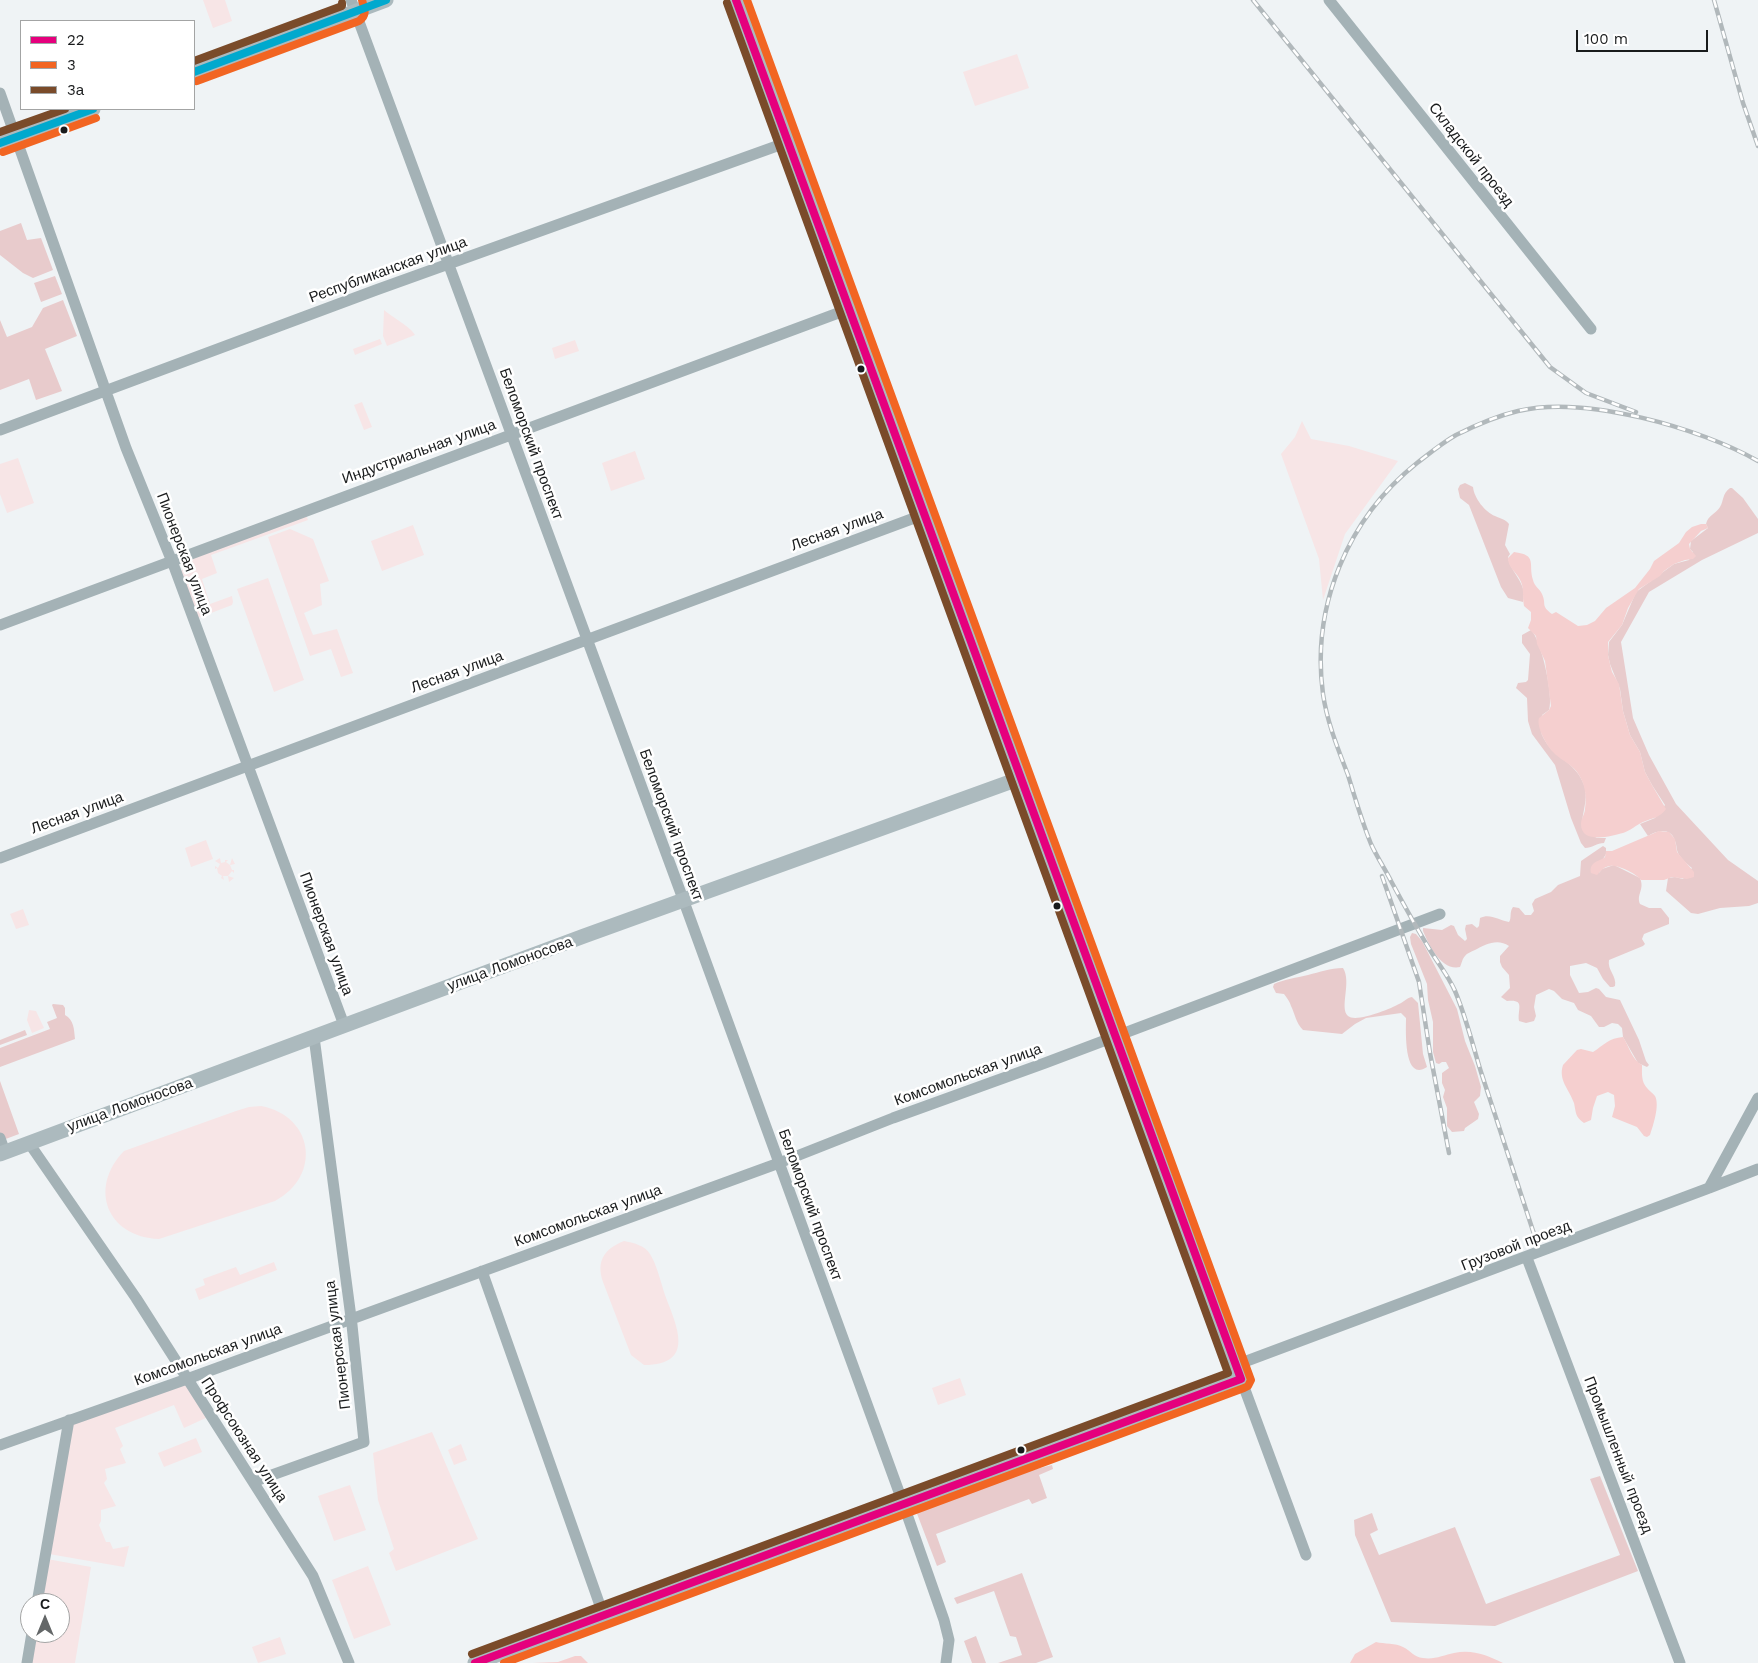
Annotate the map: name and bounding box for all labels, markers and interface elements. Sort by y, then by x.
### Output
legend [20,20,195,110]
scale bar [1578,20,1710,52]
text: 100 m [1584,30,1628,48]
text: 22 [67,31,85,49]
text: 3 [67,56,76,74]
text: 3а [67,81,84,99]
street label: Складской проезд [1425,99,1517,211]
unlabelled marker [59,125,69,135]
street label: Республиканская улица [307,233,469,307]
unlabelled marker [856,364,866,374]
street label: Беломорский проспект [495,366,567,522]
street label: Индустриальная улица [340,416,498,488]
street label: Пионерская улица [152,490,216,618]
street label: Лесная улица [788,505,886,555]
street label: Лесная улица [408,647,506,697]
street label: Беломорский проспект [635,747,707,903]
street label: Лесная улица [28,788,126,838]
street label: Пионерская улица [295,870,357,998]
unlabelled marker [1052,901,1062,911]
street label: улица Ломоносова [445,933,575,995]
street label: Комсомольская улица [892,1040,1044,1110]
street label: улица Ломоносова [65,1074,195,1136]
street label: Беломорский проспект [774,1127,846,1283]
street label: Комсомольская улица [512,1181,664,1251]
street label: Грузовой проезд [1459,1217,1573,1275]
street label: Пионерская улица [321,1280,355,1410]
street label: Комсомольская улица [132,1320,284,1390]
street label: Профсоюзная улица [197,1374,291,1506]
street label: Промышленный проезд [1580,1374,1656,1536]
unlabelled marker [1016,1445,1026,1455]
north arrow [20,1593,70,1643]
text: С [40,1596,50,1612]

